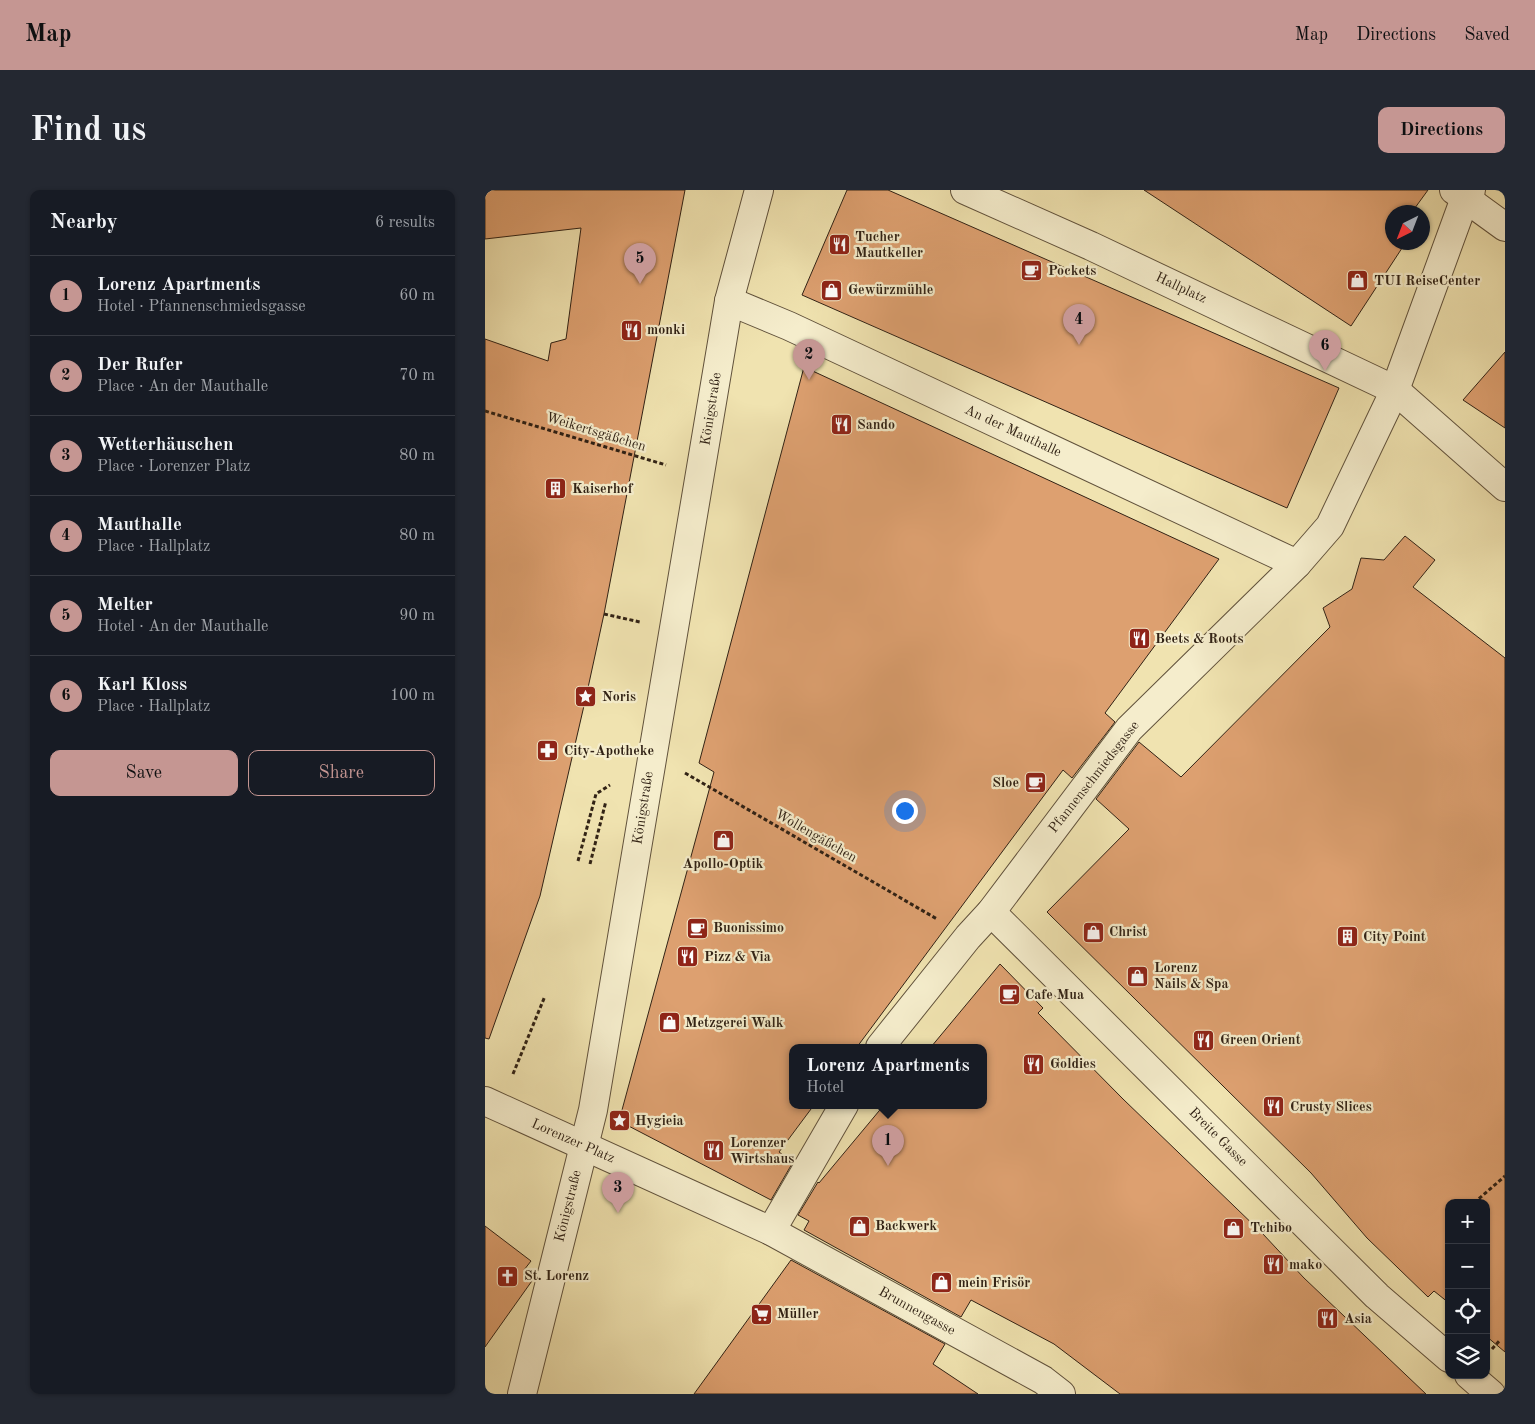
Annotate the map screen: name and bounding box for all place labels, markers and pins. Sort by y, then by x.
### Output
place label: Tucher Mautkeller [855,230,923,260]
restaurant icon: Tucher Mautkeller [827,233,851,257]
pin: 5 [624,243,656,284]
cafe icon: Pockets [1020,259,1044,283]
place label: Pockets [1048,264,1096,278]
shop icon: TUI ReiseCenter [1346,269,1370,293]
place label: TUI ReiseCenter [1374,274,1480,288]
shop icon: Gewürzmühle [820,278,844,302]
place label: Gewürzmühle [848,283,933,297]
pin: 4 [1063,304,1095,345]
restaurant icon: monki [619,318,643,342]
place label: monki [647,323,685,337]
pin: 6 [1309,330,1341,371]
pin: 2 [793,339,825,380]
restaurant icon: Sando [829,413,853,437]
place label: Sando [857,418,895,432]
building icon: Kaiserhof [544,477,568,501]
place label: Kaiserhof [572,482,634,496]
restaurant icon: Beets & Roots [1127,627,1151,651]
place label: Beets & Roots [1155,632,1244,646]
place icon: Noris [574,685,598,709]
place label: Noris [602,690,636,704]
pharmacy icon: City-Apotheke [536,739,560,763]
place label: City-Apotheke [564,744,654,758]
cafe icon: Sloe [1023,771,1047,795]
place label: Sloe [992,776,1019,790]
shop icon: Apollo-Optik [711,829,735,853]
place label: Apollo-Optik [683,857,764,871]
cafe icon: Buonissimo [685,916,709,940]
shop icon: Christ [1081,920,1105,944]
place label: Buonissimo [713,921,784,935]
place label: Christ [1109,925,1147,939]
building icon: City Point [1335,925,1359,949]
place label: City Point [1363,930,1426,944]
restaurant icon: Pizz & Via [676,945,700,969]
place label: Pizz & Via [704,950,771,964]
place label: Lorenz Nails & Spa [1154,961,1229,991]
shop icon: Lorenz Nails & Spa [1126,964,1150,988]
cafe icon: Cafe Mua [997,983,1021,1007]
place label: Cafe Mua [1025,988,1084,1002]
shop icon: Metzgerei Walk [657,1011,681,1035]
place label: Metzgerei Walk [685,1016,784,1030]
restaurant icon: Green Orient [1192,1028,1216,1052]
place label: Green Orient [1220,1033,1301,1047]
restaurant icon: Goldies [1022,1052,1046,1076]
place label: Goldies [1050,1057,1096,1071]
restaurant icon: Crusty Slices [1262,1095,1286,1119]
place label: Crusty Slices [1290,1100,1372,1114]
place icon: Hygieia [607,1109,631,1133]
place label: Hygieia [635,1114,684,1128]
pin: 1 [872,1125,904,1166]
place label: Lorenzer Wirtshaus [730,1136,794,1166]
restaurant icon: Lorenzer Wirtshaus [702,1139,726,1163]
pin: 3 [602,1172,634,1213]
shop icon: Backwerk [847,1214,871,1238]
shop icon: Tchibo [1222,1216,1246,1240]
place label: Backwerk [875,1219,937,1233]
place label: Tchibo [1250,1221,1292,1235]
restaurant icon: mako [1261,1253,1285,1277]
place label: mako [1289,1258,1322,1272]
church icon: St. Lorenz [496,1264,520,1288]
place label: St. Lorenz [524,1269,589,1283]
shop icon: mein Frisör [930,1271,954,1295]
place label: mein Frisör [958,1276,1030,1290]
supermarket icon: Müller [749,1302,773,1326]
place label: Müller [777,1307,818,1321]
restaurant icon: Asia [1316,1307,1340,1331]
place label: Asia [1344,1312,1372,1326]

